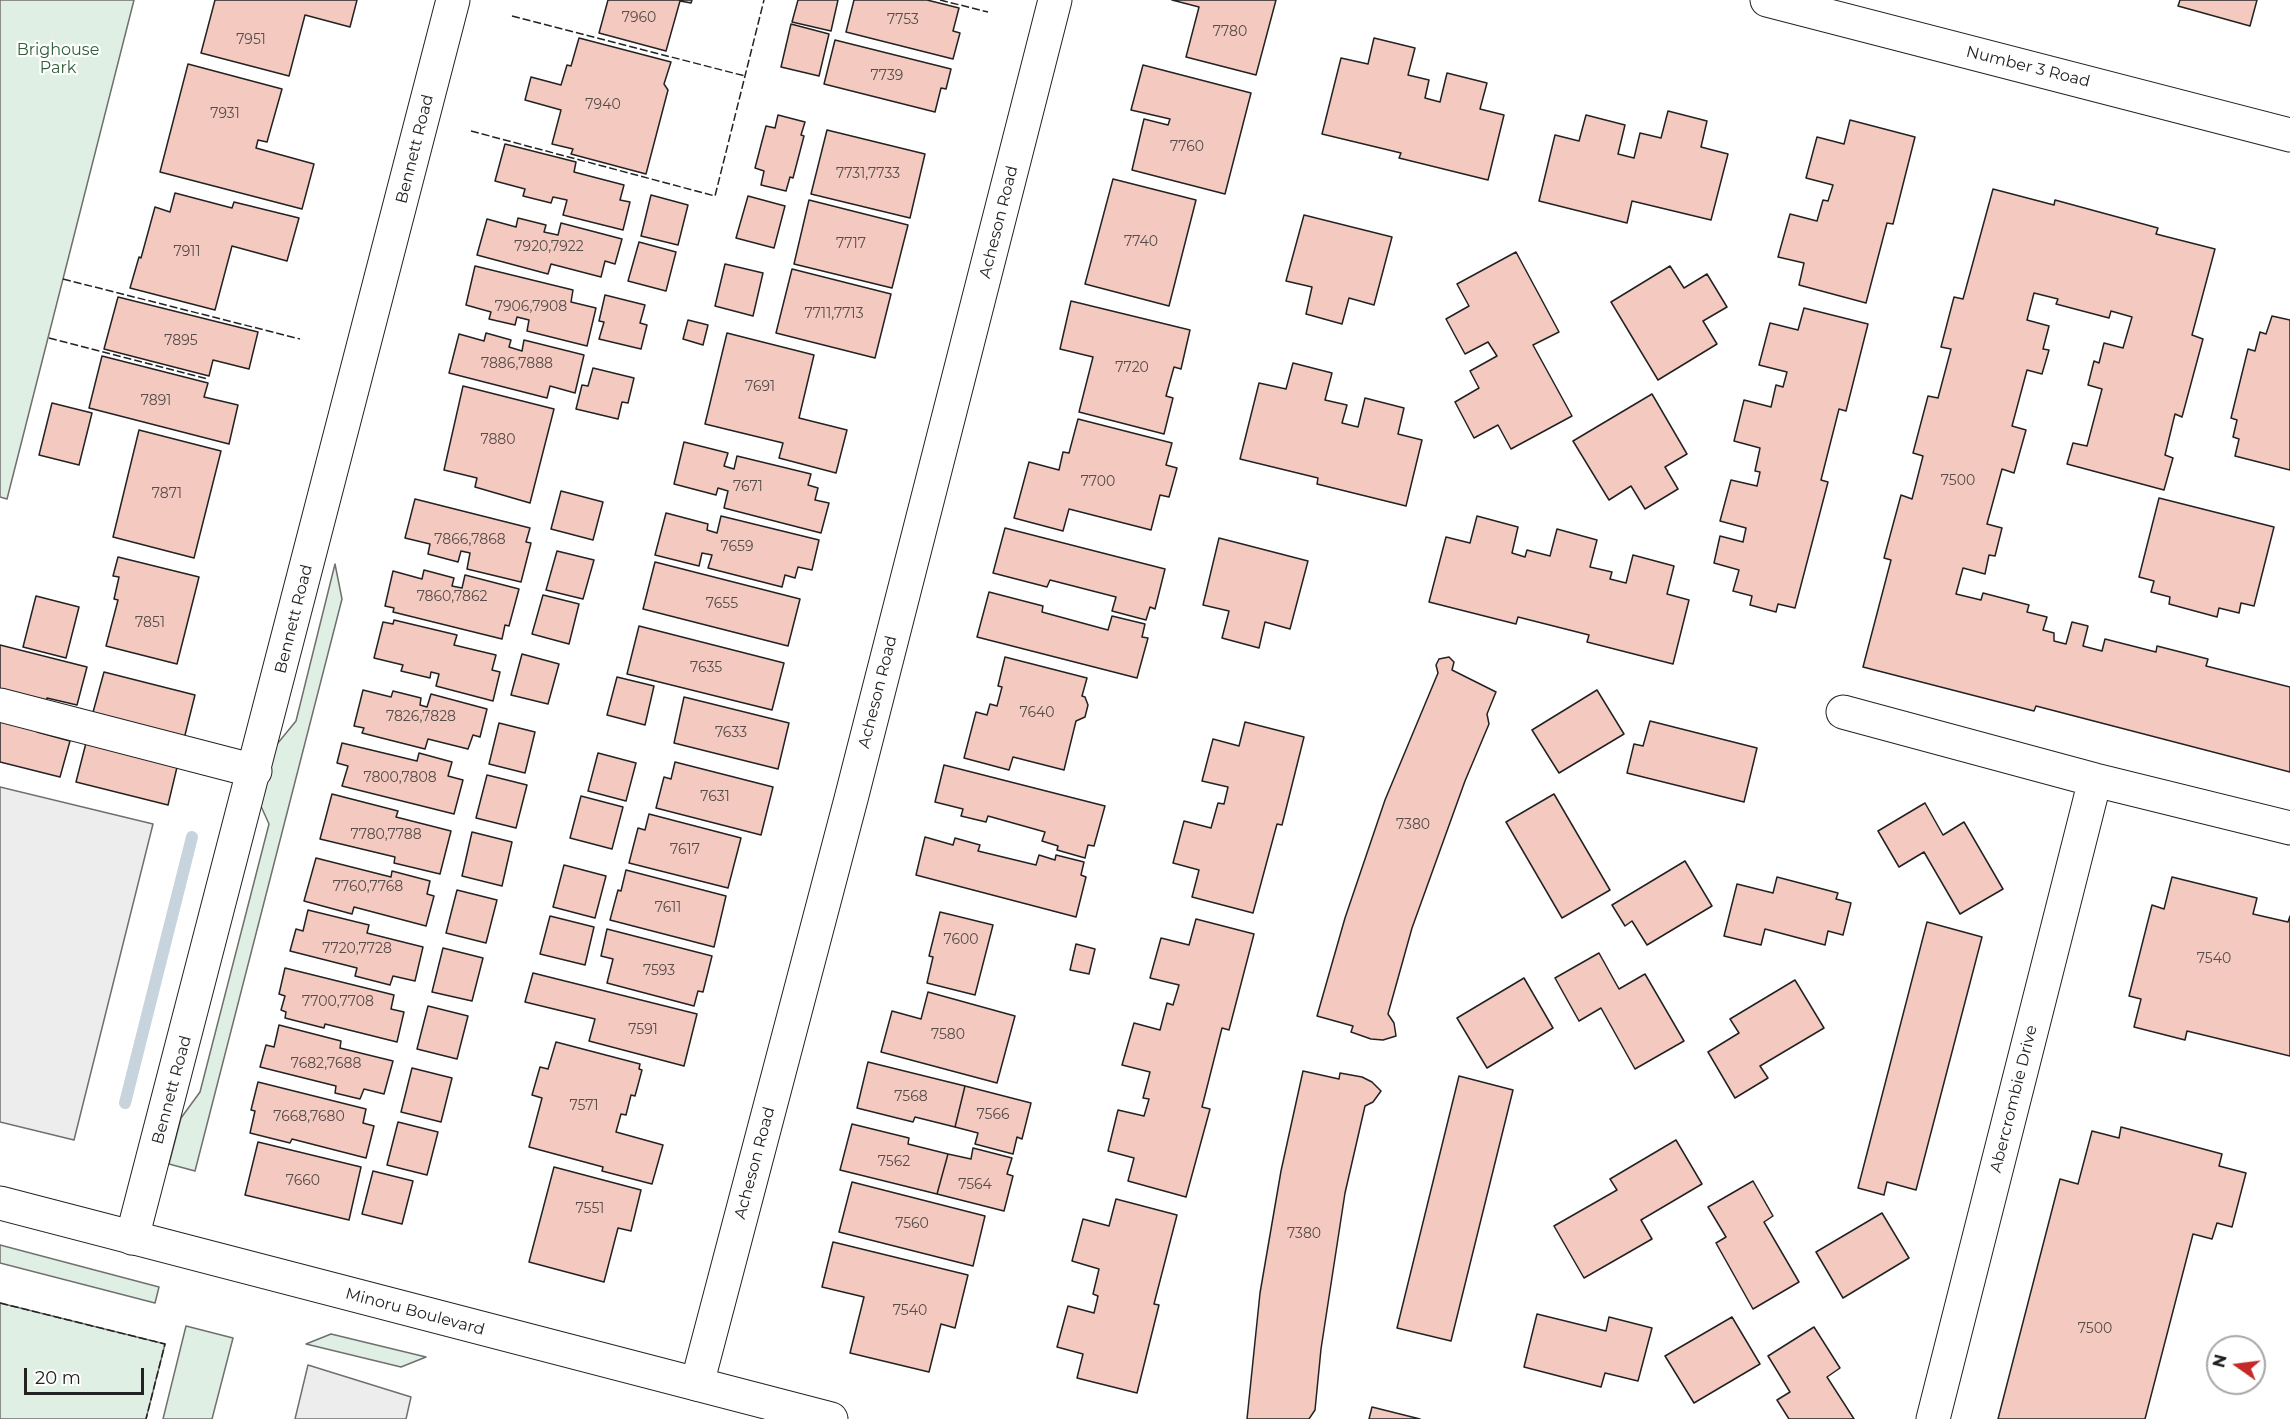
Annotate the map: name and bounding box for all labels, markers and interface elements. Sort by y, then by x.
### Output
house number: 7960 [622,10,656,26]
house number: 7753 [887,12,919,28]
house number: 7780 [1213,24,1247,40]
house number: 7951 [236,32,266,48]
park label: Brighouse Park [17,40,99,78]
street label: Number 3 Road [1964,42,2092,92]
house number: 7739 [871,68,903,84]
street label: Bennett Road [392,92,438,206]
house number: 7940 [585,97,621,113]
house number: 7931 [210,106,240,122]
house number: 7760 [1170,139,1204,155]
street label: Acheson Road [976,164,1022,280]
house number: 7731,7733 [836,166,900,182]
house number: 7740 [1124,234,1158,250]
house number: 7717 [836,236,866,252]
house number: 7920,7922 [514,239,584,255]
house number: 7911 [174,244,200,260]
house number: 7906,7908 [495,299,567,315]
house number: 7711,7713 [804,306,864,322]
house number: 7895 [164,333,198,349]
house number: 7886,7888 [481,356,553,372]
house number: 7720 [1115,360,1149,376]
house number: 7691 [745,379,775,395]
house number: 7891 [141,393,171,409]
house number: 7880 [480,432,516,448]
house number: 7500 [1941,473,1975,489]
house number: 7700 [1081,474,1115,490]
house number: 7671 [733,479,763,495]
house number: 7871 [152,486,182,502]
house number: 7866,7868 [434,532,506,548]
house number: 7659 [721,539,753,555]
street label: Bennett Road [271,562,317,676]
house number: 7860,7862 [417,589,487,605]
house number: 7655 [706,596,738,612]
house number: 7851 [135,615,165,631]
street label: Acheson Road [855,634,901,750]
house number: 7635 [690,660,722,676]
house number: 7640 [1019,705,1055,721]
house number: 7826,7828 [386,709,456,725]
house number: 7633 [715,725,747,741]
house number: 7800,7808 [363,770,437,786]
house number: 7631 [700,789,730,805]
house number: 7380 [1396,817,1430,833]
house number: 7780,7788 [350,827,422,843]
house number: 7617 [670,842,700,858]
house number: 7760,7768 [333,879,403,895]
house number: 7611 [655,900,681,916]
house number: 7600 [943,932,979,948]
house number: 7720,7728 [322,941,392,957]
house number: 7540 [2197,951,2231,967]
house number: 7593 [643,963,675,979]
house number: 7700,7708 [302,994,374,1010]
house number: 7591 [628,1022,658,1038]
street label: Abercrombie Drive [1986,1023,2042,1175]
house number: 7580 [931,1027,965,1043]
street label: Bennett Road [148,1034,196,1146]
house number: 7682,7688 [291,1056,361,1072]
house number: 7568 [894,1089,928,1105]
house number: 7571 [569,1098,599,1114]
street label: Acheson Road [731,1105,779,1221]
house number: 7566 [977,1107,1009,1123]
house number: 7668,7680 [273,1109,345,1125]
house number: 7562 [878,1154,910,1170]
house number: 7660 [286,1173,320,1189]
house number: 7564 [958,1177,992,1193]
house number: 7551 [576,1201,604,1217]
house number: 7560 [895,1216,929,1232]
house number: 7380 [1287,1226,1321,1242]
street label: Minoru Boulevard [343,1284,487,1340]
house number: 7540 [893,1303,927,1319]
house number: 7500 [2078,1321,2112,1337]
north arrow [2206,1335,2266,1395]
text: N [2209,1352,2231,1370]
scale bar [27,1356,147,1394]
text: 20 m [35,1367,81,1389]

